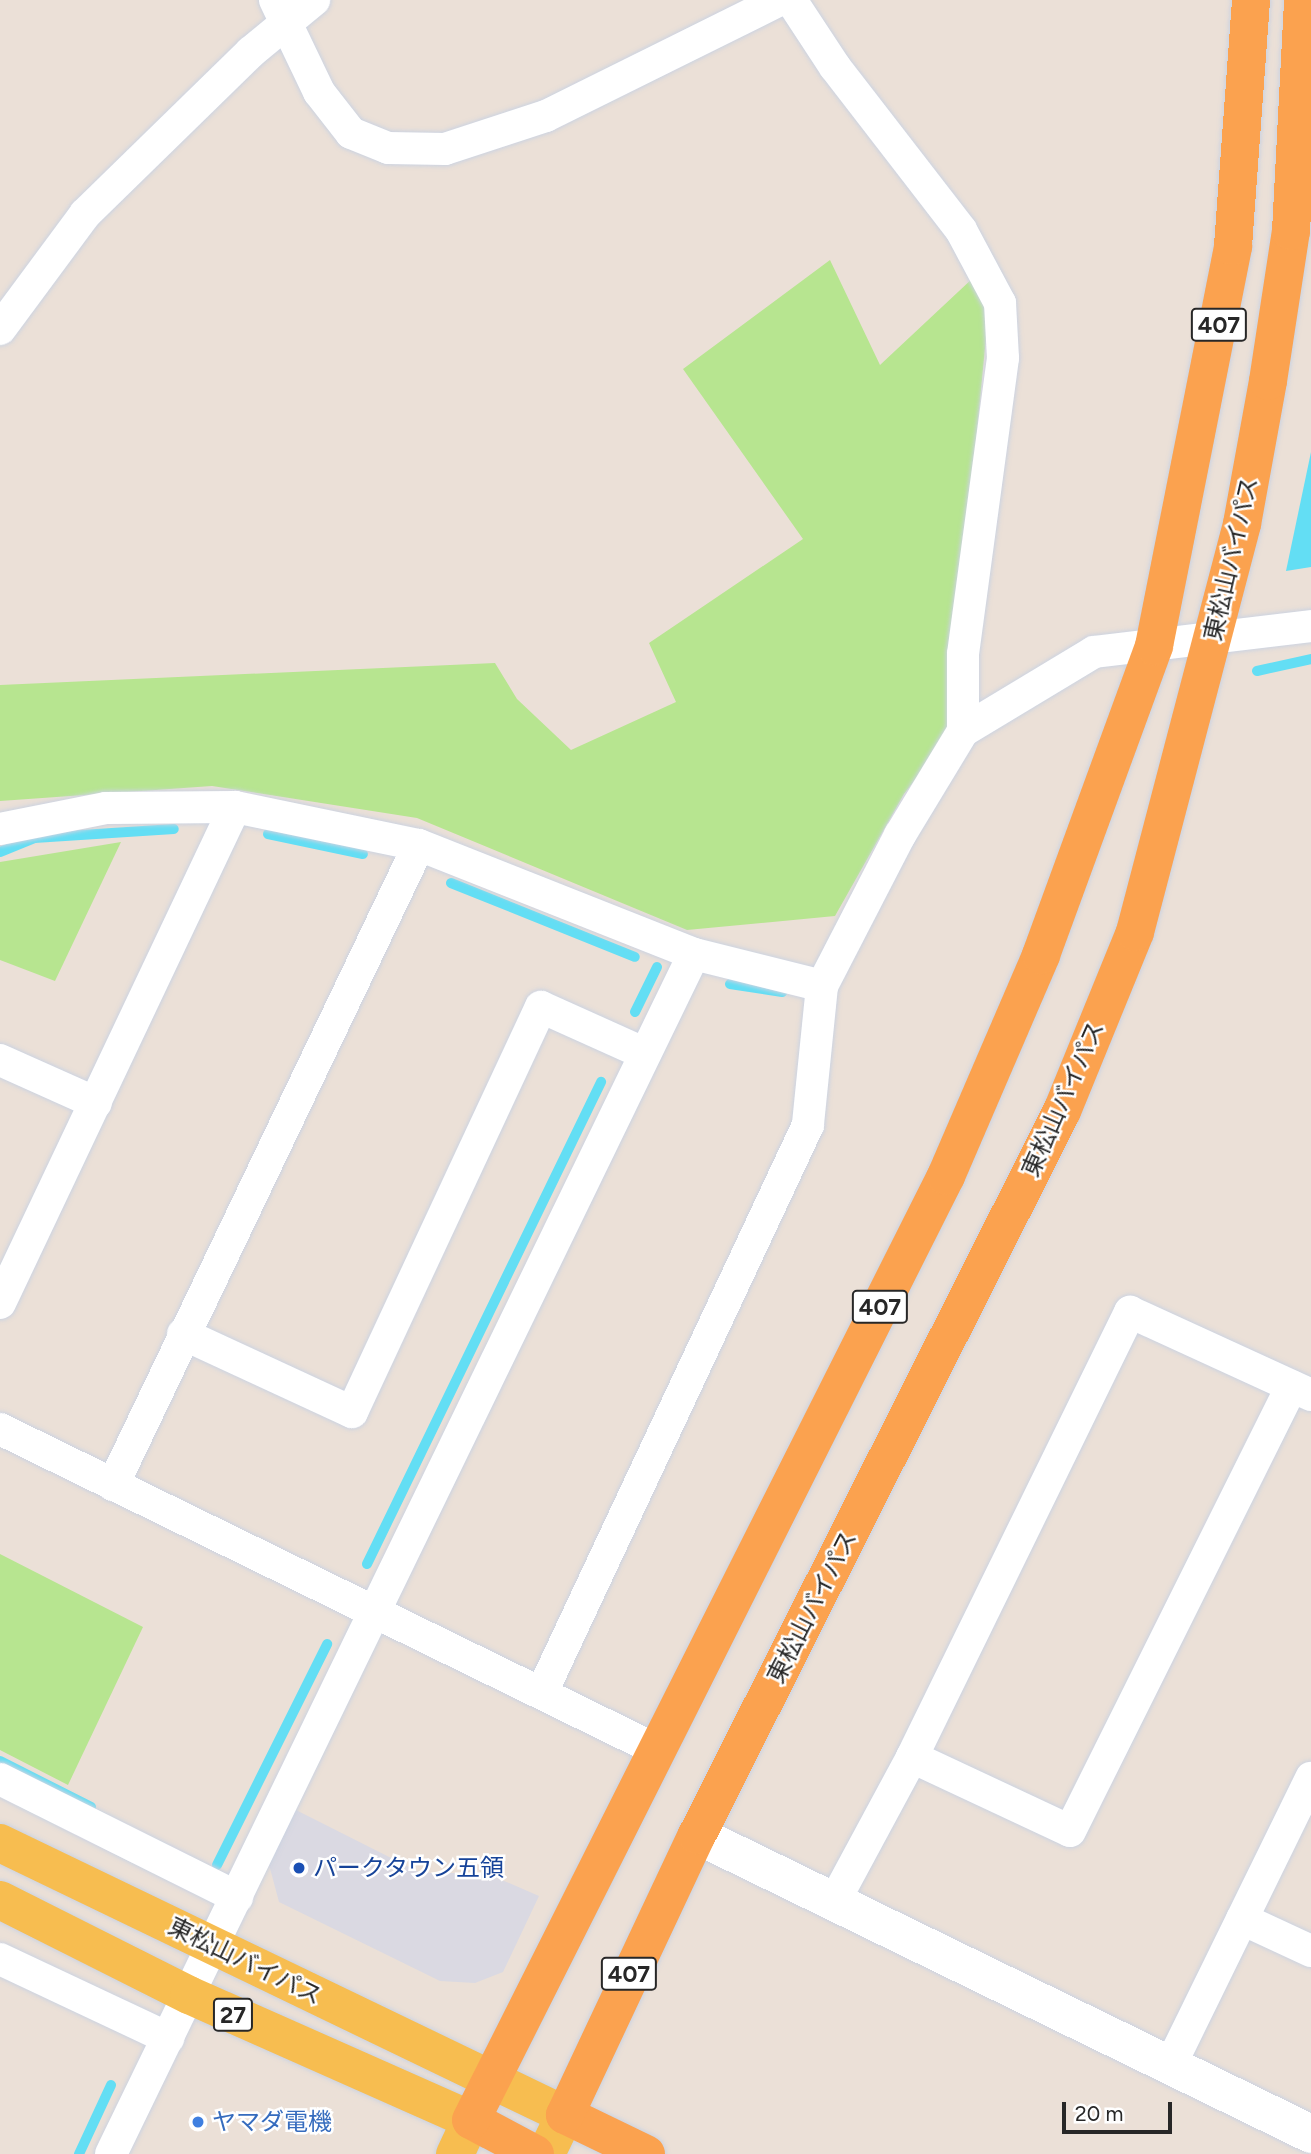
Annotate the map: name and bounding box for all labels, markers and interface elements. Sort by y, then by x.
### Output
road number: 407 [1189,306,1249,344]
street label: 東松山バイパス [1198,474,1264,644]
street label: 東松山バイパス [1016,1016,1110,1182]
road number: 407 [850,1288,910,1326]
street label: 東松山バイパス [761,1526,863,1688]
place label: パークタウン五領 [313,1854,505,1882]
marker: パークタウン五領 [291,1860,307,1876]
street label: 東松山バイパス [163,1911,327,2011]
road number: 407 [599,1954,659,1994]
road number: 27 [212,1996,254,2034]
scale bar [1066,2088,1176,2132]
text: 20 m [1075,2101,1123,2126]
place label: ヤマダ電機 [212,2108,332,2136]
marker: ヤマダ電機 [190,2114,206,2130]

